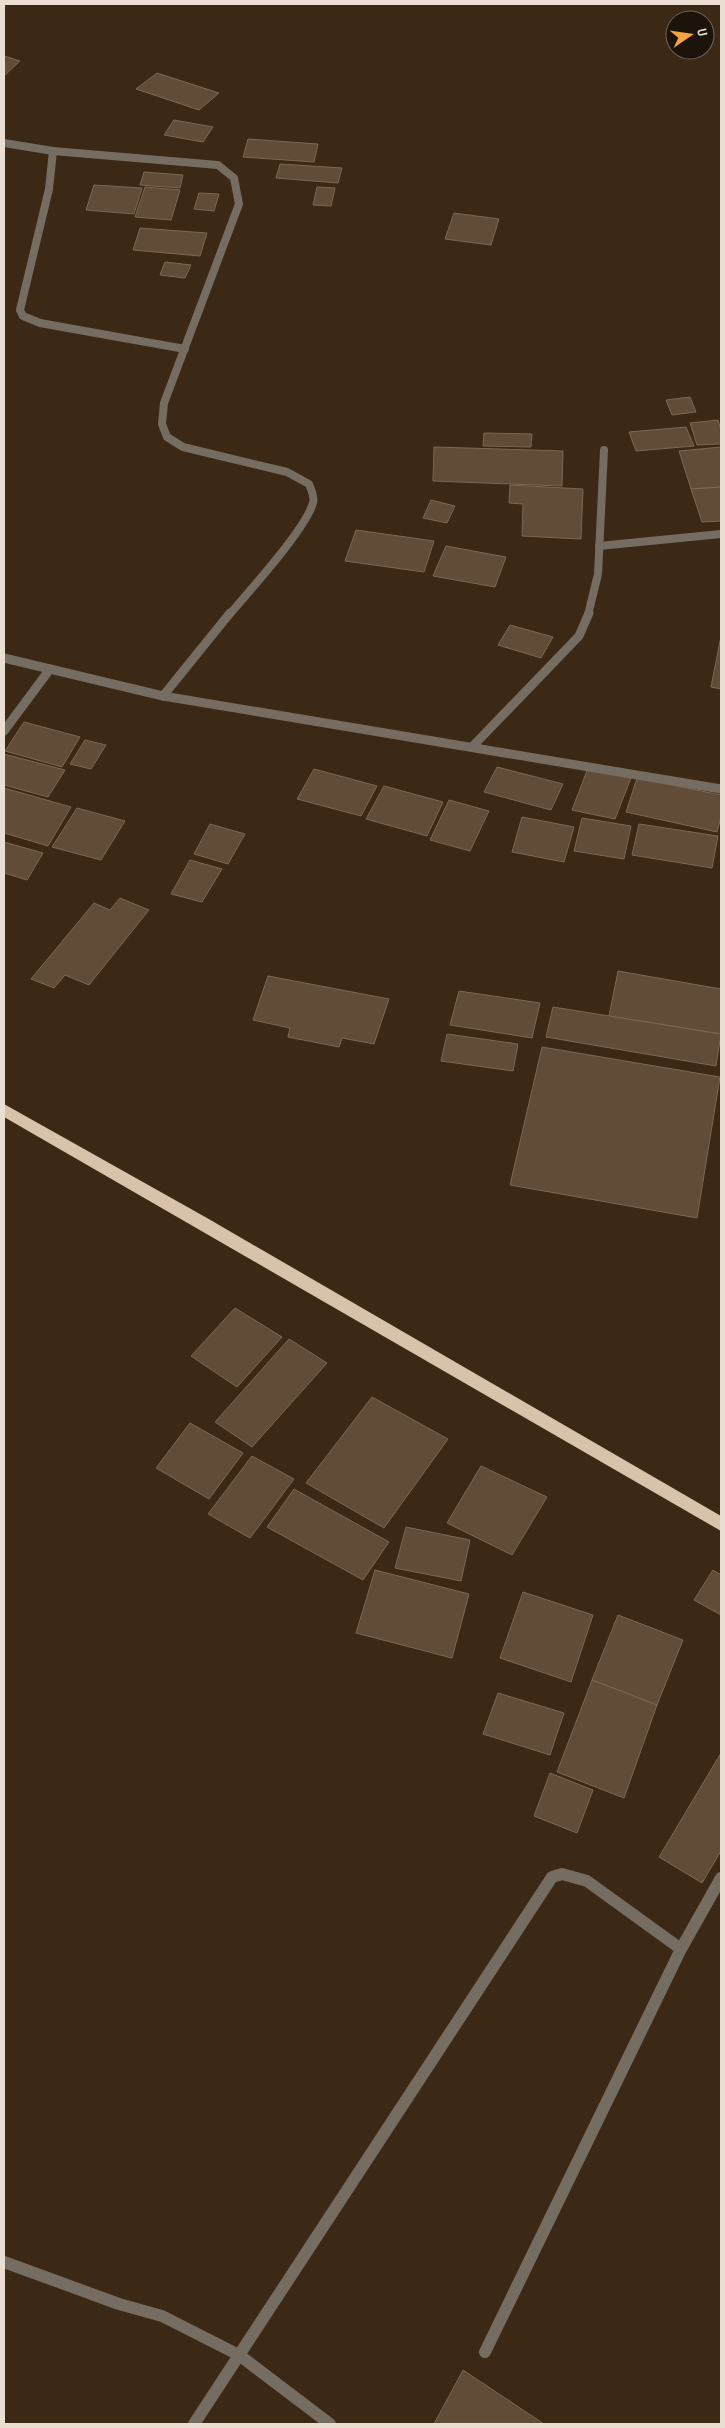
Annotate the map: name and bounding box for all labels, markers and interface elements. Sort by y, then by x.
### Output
north arrow [665,10,715,60]
text: U [693,27,711,38]

